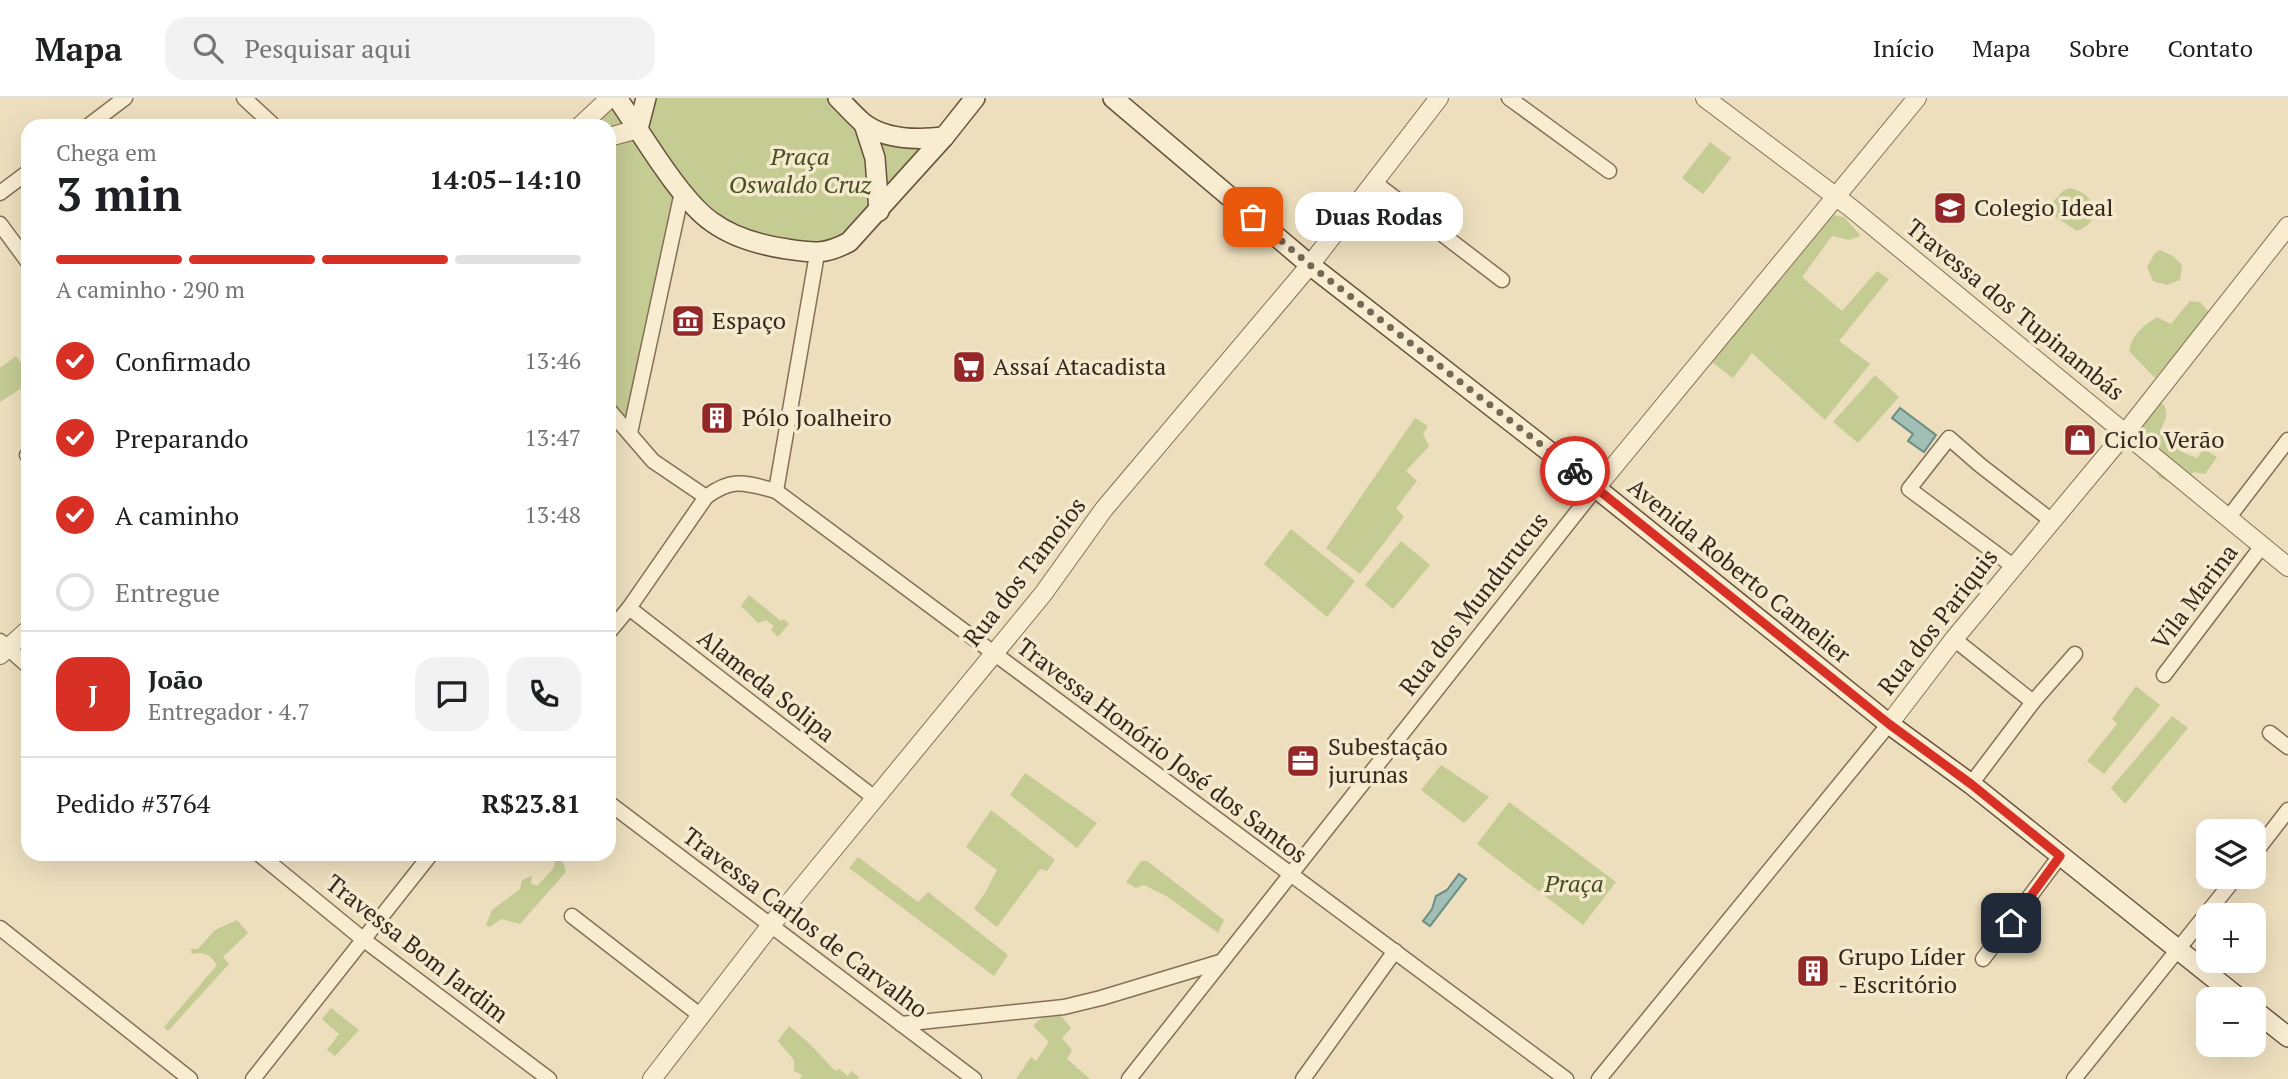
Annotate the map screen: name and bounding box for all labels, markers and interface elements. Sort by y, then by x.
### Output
search box [165,17,655,80]
text: Mapa [35,27,123,70]
icon: search [189,29,227,67]
text: Pesquisar aqui [245,31,411,65]
text: Início [1873,32,1934,64]
text: Mapa [1972,32,2031,64]
text: Sobre [2069,32,2129,64]
text: Contato [2167,32,2253,64]
text: Chega em [56,137,157,168]
park label: Praça Oswaldo Cruz [729,140,872,200]
text: 14:05–14:10 [429,162,581,196]
text: 3 min [56,163,182,224]
pin [1223,187,1283,247]
school or university icon: Colegio Ideal [1931,189,1969,227]
place label: Colegio Ideal [1974,191,2114,223]
callout: Duas Rodas [1295,192,1463,242]
icon: bag [1234,198,1272,236]
text: Duas Rodas [1316,201,1442,232]
street label: Travessa dos Tupinambás [1900,211,2131,407]
text: A caminho · 290 m [56,274,245,305]
museum icon: Espaço [669,302,707,340]
place label: Espaço [712,304,786,336]
icon: check [56,342,94,380]
text: Confirmado [115,344,251,378]
text: 13:46 [524,345,581,376]
supermarket icon: Assaí Atacadista [950,348,988,386]
place label: Assaí Atacadista [993,350,1166,382]
building icon: Pólo Joalheiro [698,399,736,437]
place label: Pólo Joalheiro [742,401,892,433]
icon: check [56,419,94,457]
text: Preparando [115,421,249,455]
shop icon: Ciclo Verão [2061,421,2099,459]
text: 13:47 [524,422,581,453]
place label: Ciclo Verão [2104,423,2224,455]
courier [1540,436,1610,506]
icon: bike [1556,452,1594,490]
street label: Avenida Roberto Camelier [1622,470,1858,671]
street label: Rua dos Tamoios [956,490,1093,653]
icon: check [56,496,94,534]
text: A caminho [115,498,239,532]
text: 13:48 [524,499,581,530]
street label: Rua dos Mundurucus [1392,505,1555,702]
street label: Vila Marina [2144,537,2244,656]
street label: Rua dos Pariquis [1870,542,2004,701]
text: Entregue [115,575,220,609]
street label: Alameda Solipa [691,621,842,749]
street label: Travessa Honório José dos Santos [1011,630,1314,870]
button: chat [415,657,489,731]
button: phone [507,657,581,731]
text: João [148,662,203,696]
text: J [88,677,98,711]
text: Entregador · 4.7 [148,696,310,727]
place label: Subestação jurunas [1328,730,1448,790]
office icon: Subestação jurunas [1284,742,1322,780]
text: Pedido #3764 [56,786,210,820]
text: R$23.81 [482,786,581,820]
map controls [2196,819,2266,1057]
button: layers [2196,819,2266,889]
street label: Travessa Carlos de Carvalho [677,820,935,1025]
street label: Travessa Bom Jardim [320,867,516,1030]
park label: Praça [1543,867,1604,899]
pin [1981,893,2041,953]
button: + [2196,903,2266,973]
icon: home [1992,904,2030,942]
place label: Grupo Líder - Escritório [1838,940,1966,1000]
building icon: Grupo Líder - Escritório [1794,952,1832,990]
button: − [2196,987,2266,1057]

